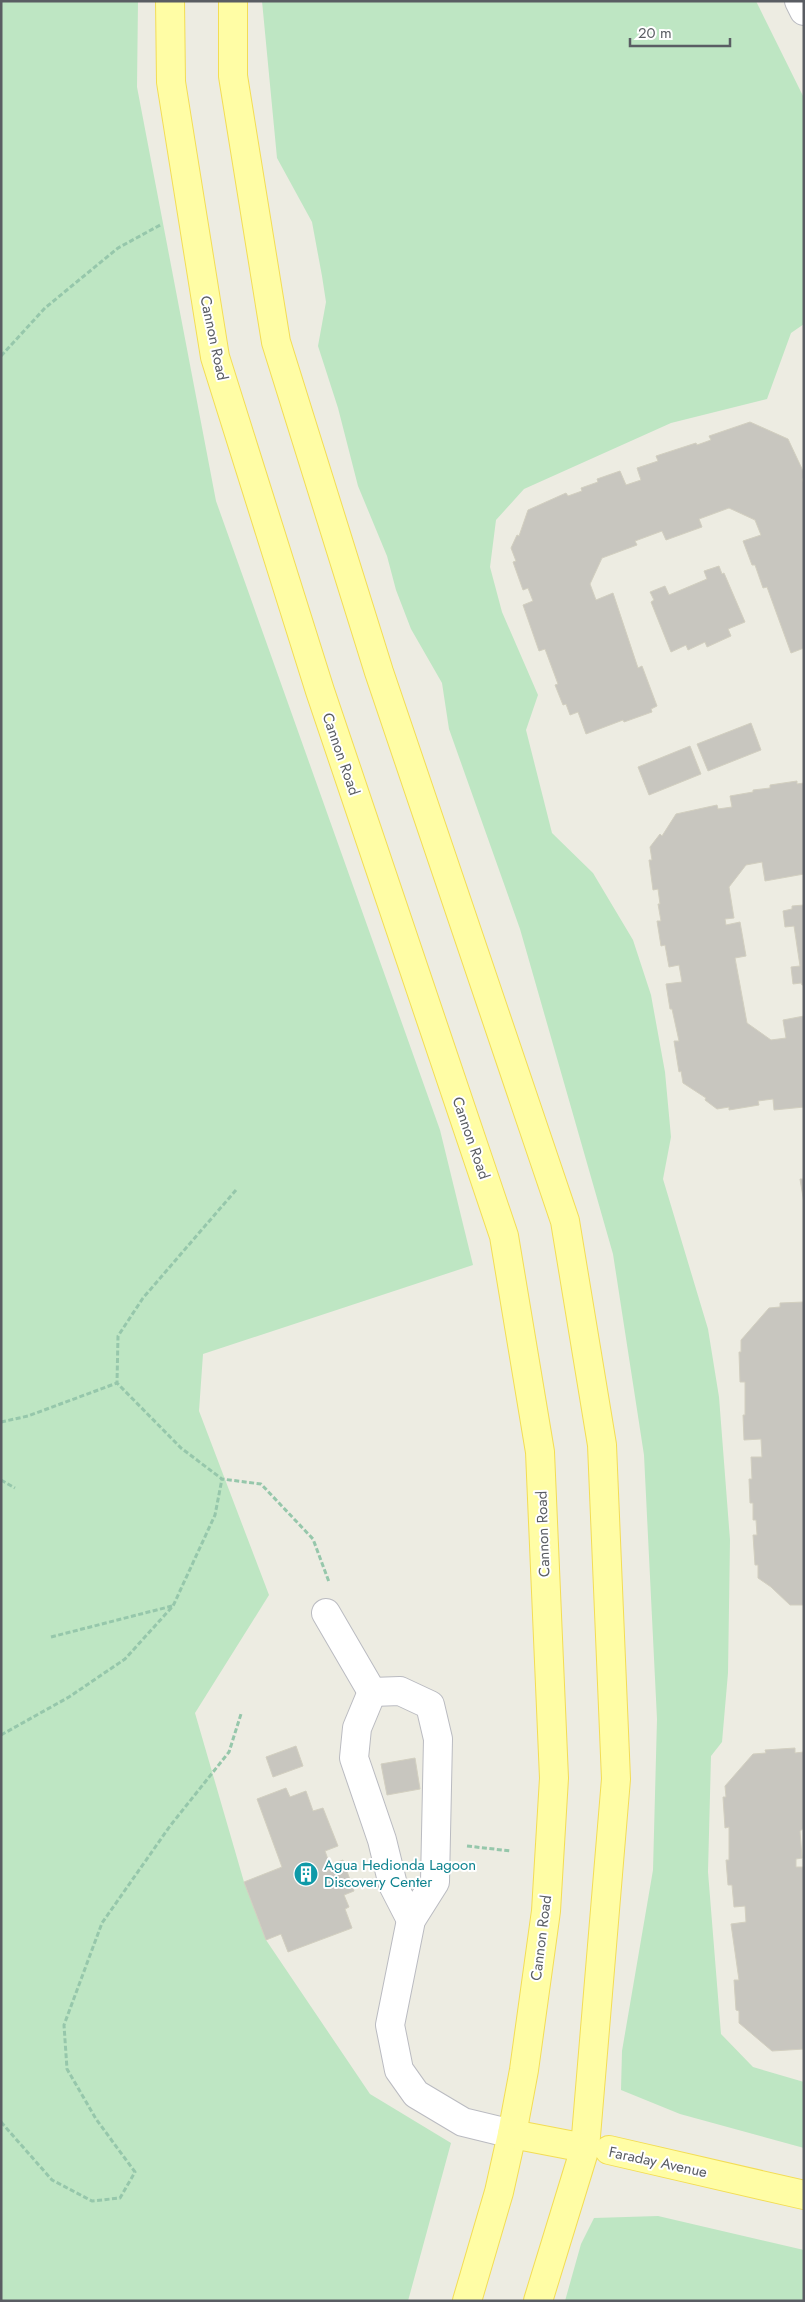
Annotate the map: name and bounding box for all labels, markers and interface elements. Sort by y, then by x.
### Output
scale bar [630,15,730,47]
text: 20 m [638,22,672,44]
street label: Cannon Road [194,294,234,382]
street label: Cannon Road [317,710,365,798]
street label: Cannon Road [447,1094,495,1182]
street label: Cannon Road [531,1491,555,1577]
place label: Agua Hedionda Lagoon Discovery Center [324,1854,476,1893]
building icon: Agua Hedionda Lagoon Discovery Center [293,1861,319,1887]
street label: Cannon Road [525,1894,557,1982]
street label: Faraday Avenue [607,2141,710,2183]

